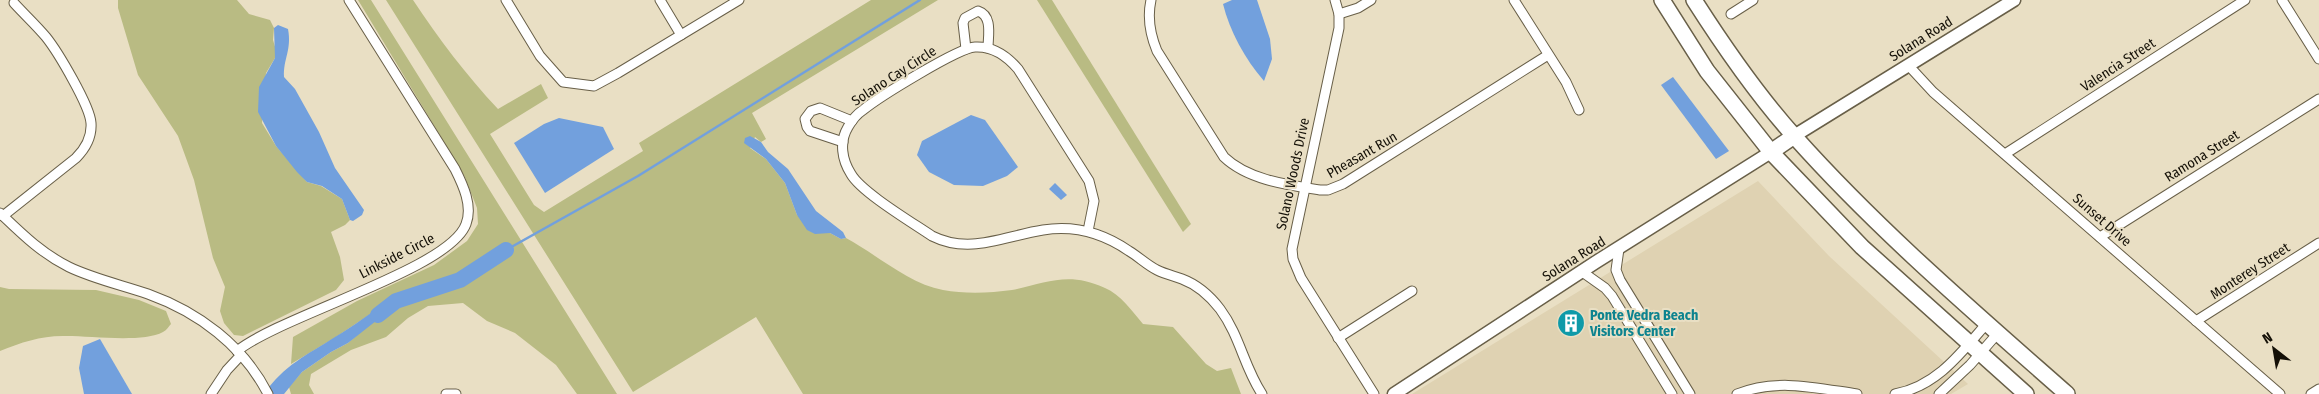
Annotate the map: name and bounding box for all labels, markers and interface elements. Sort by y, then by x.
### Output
street label: Solana Road [1886,13,1956,65]
street label: Valencia Street [2078,34,2159,95]
street label: Solano Cay Circle [848,42,940,110]
street label: Solano Woods Drive [1273,116,1313,232]
street label: Ramona Street [2162,126,2243,186]
street label: Pheasant Run [1324,128,1400,182]
street label: Sunset Drive [2069,190,2135,250]
street label: Linkside Circle [356,230,438,282]
street label: Solana Road [1539,233,1609,285]
street label: Monterey Street [2207,239,2293,303]
place label: Ponte Vedra Beach Visitors Center [1589,307,1698,340]
building icon: Ponte Vedra Beach Visitors Center [1556,308,1586,338]
north arrow [2249,324,2299,374]
text: N [2260,329,2276,348]

